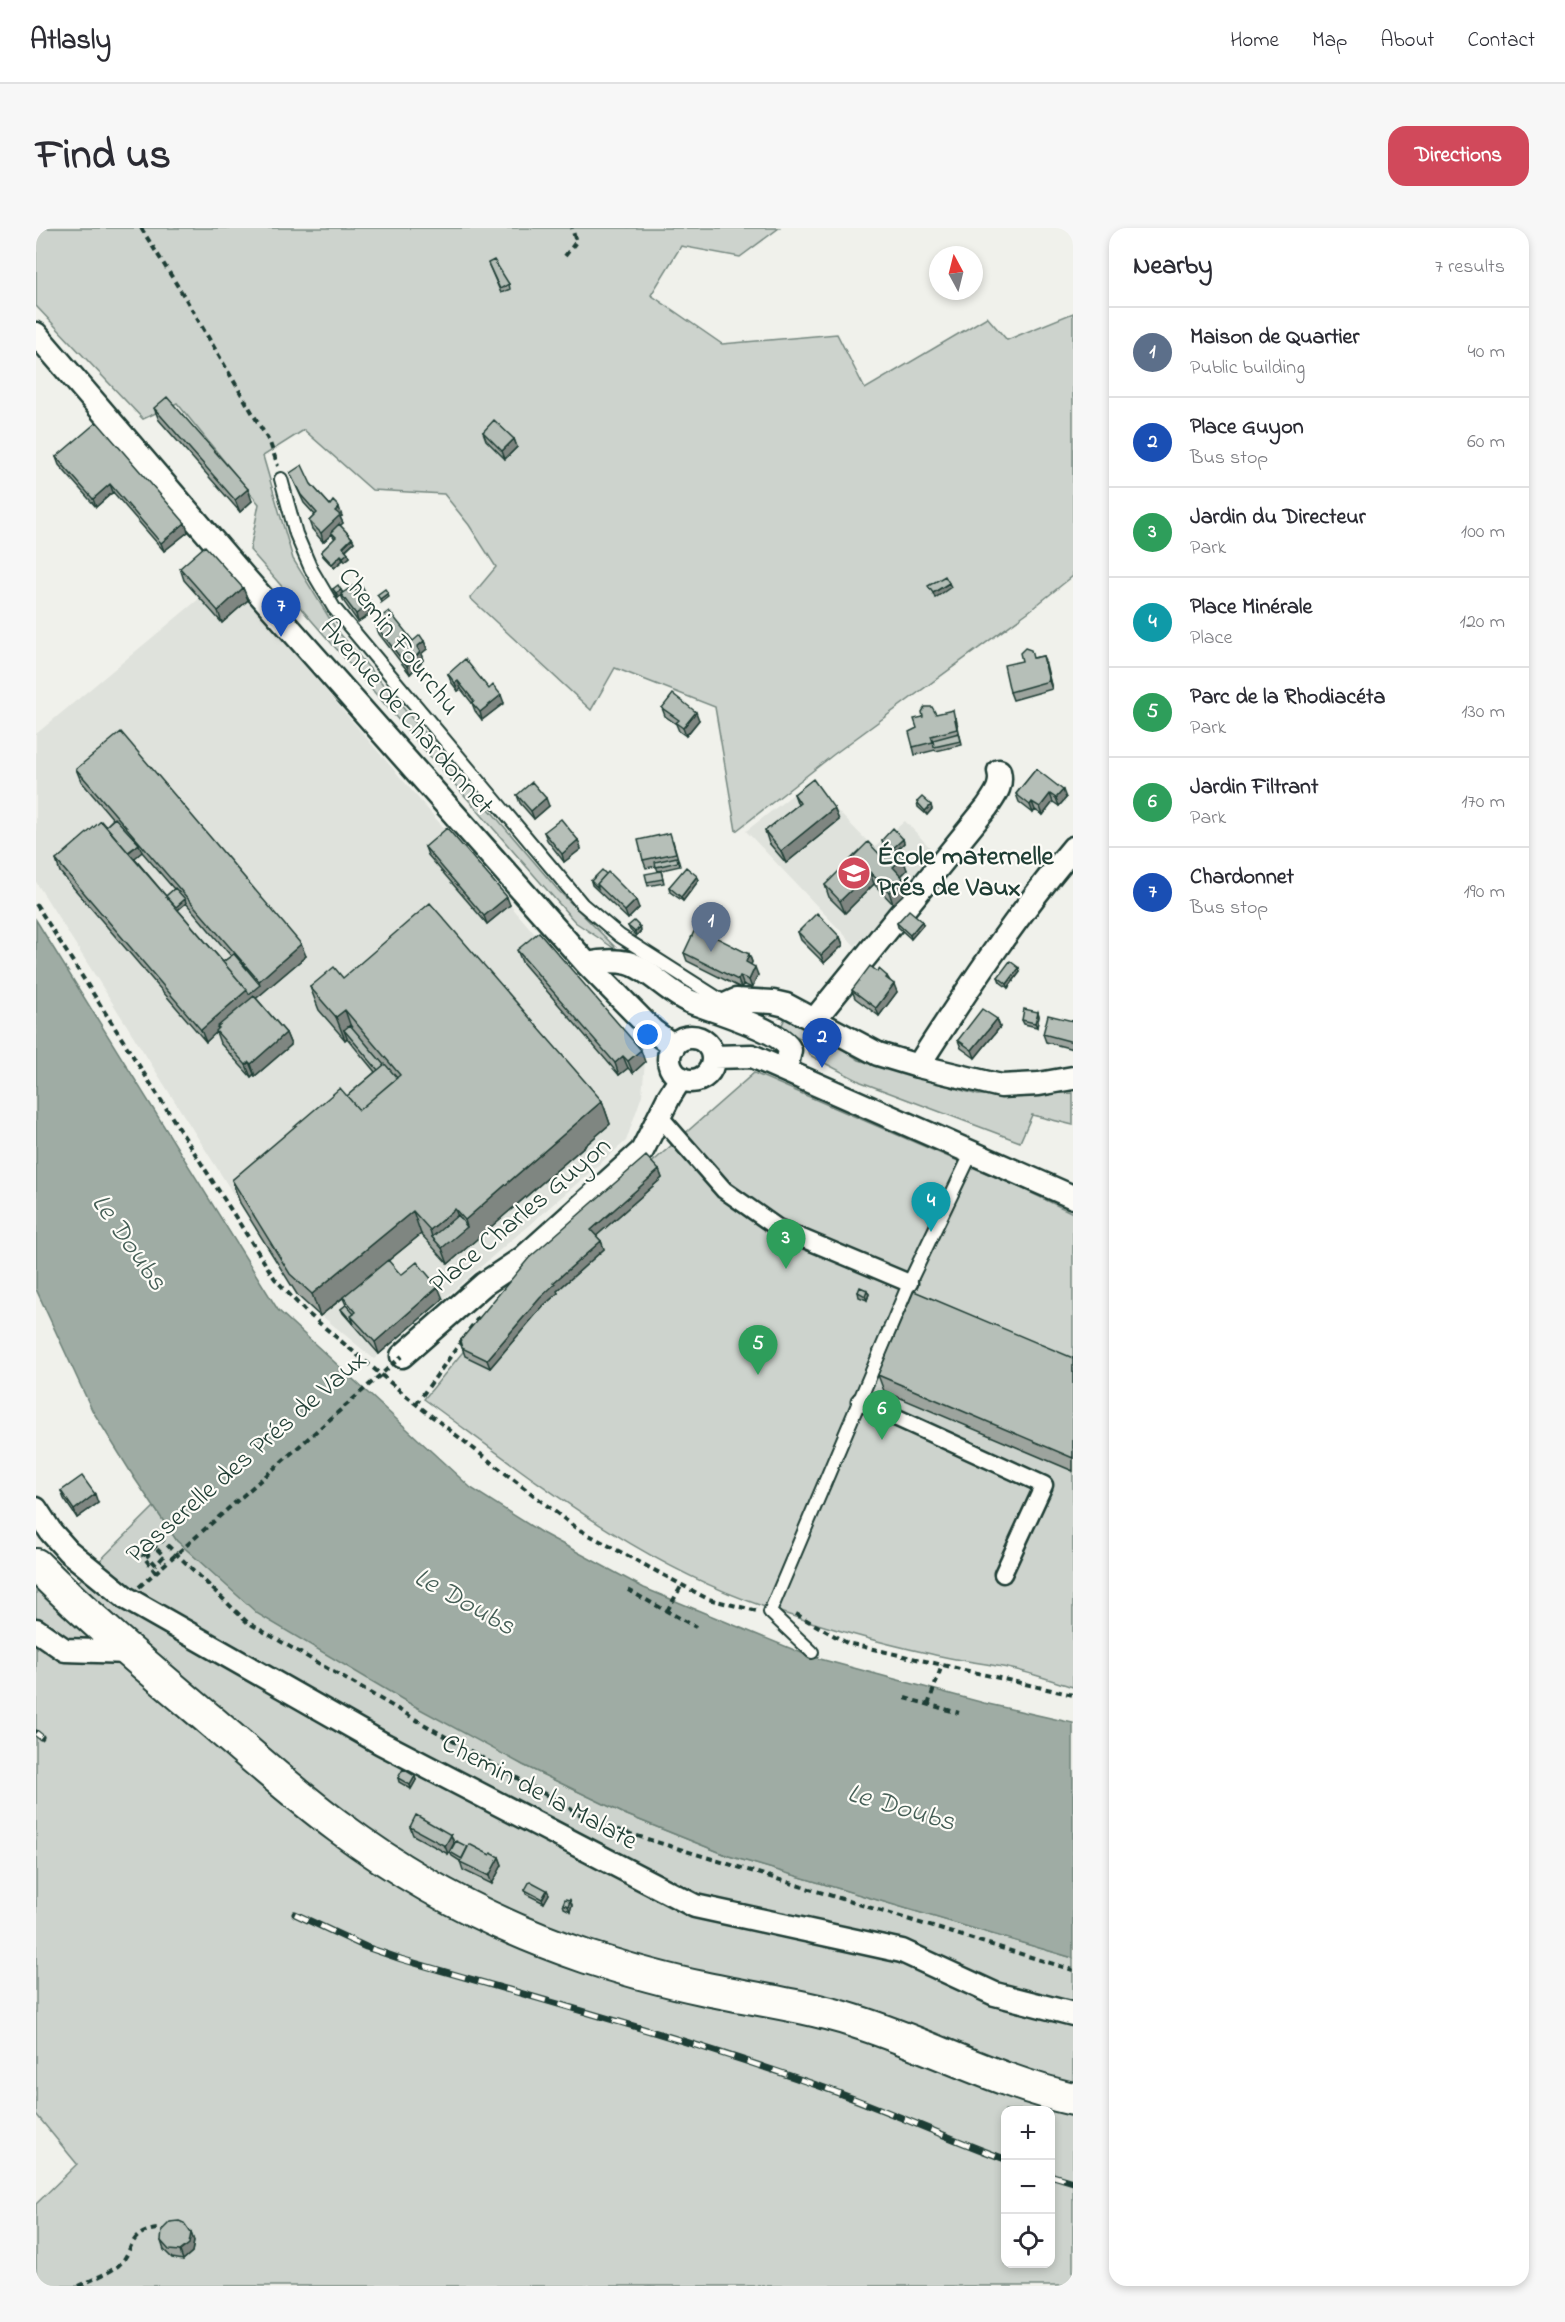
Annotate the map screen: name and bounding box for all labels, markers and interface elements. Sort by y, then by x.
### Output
text: Atlasly [30,21,111,62]
text: Home [1230,26,1279,56]
text: Map [1312,26,1347,56]
text: About [1380,26,1434,56]
text: Contact [1467,26,1535,56]
text: Find us [36,126,171,187]
button: Directions [1388,126,1529,186]
north arrow [929,246,983,300]
text: Nearby [1133,248,1212,286]
text: 7 results [1435,253,1505,282]
text: Maison de Quartier [1190,322,1359,354]
text: 1 [1149,338,1156,367]
text: 40 m [1468,338,1505,367]
text: Public building [1190,354,1305,383]
text: Place Guyon [1190,412,1304,444]
text: 2 [1148,428,1157,457]
text: 60 m [1467,428,1505,457]
text: Bus stop [1190,444,1268,473]
text: Jardin du Directeur [1190,502,1366,534]
text: 3 [1148,518,1157,547]
text: 100 m [1461,518,1505,547]
text: Park [1190,534,1226,563]
street label: Chemin Fourchu [328,560,468,724]
pin: 7 [262,588,300,637]
text: Place Minérale [1190,592,1312,624]
text: 4 [1148,608,1157,637]
text: 120 m [1460,608,1505,637]
street label: Avenue de Chardonnet [310,610,502,824]
text: Place [1190,624,1232,653]
text: Parc de la Rhodiacéta [1190,682,1385,714]
text: 5 [1147,698,1158,727]
text: 130 m [1461,698,1505,727]
text: Park [1190,714,1226,743]
text: Jardin Filtrant [1190,772,1318,804]
text: 6 [1148,788,1157,817]
text: 170 m [1461,788,1505,817]
text: Park [1190,804,1226,833]
place label: École maternelle Prés de Vaux [877,838,1055,908]
school or university icon: École maternelle Prés de Vaux [836,855,872,891]
text: Chardonnet [1190,862,1294,894]
text: 7 [1148,878,1157,907]
text: 190 m [1463,878,1505,907]
text: Bus stop [1190,894,1268,923]
pin: 1 [692,902,730,952]
pin: 2 [802,1018,842,1068]
your location [633,1020,662,1049]
street label: Place Charles Guyon [421,1128,621,1304]
pin: 4 [912,1182,950,1232]
water label: Le Doubs [80,1186,177,1300]
pin: 3 [766,1220,806,1269]
pin: 5 [738,1326,778,1375]
street label: Passerelle des Prés de Vaux [118,1342,376,1574]
pin: 6 [862,1390,902,1440]
water label: Le Doubs [406,1558,523,1648]
street label: Chemin de la Malate [434,1725,645,1862]
water label: Le Doubs [842,1774,960,1844]
map controls [1001,2106,1055,2268]
button: + [1001,2106,1055,2160]
button: − [1001,2160,1055,2214]
button: locate [1001,2214,1055,2268]

